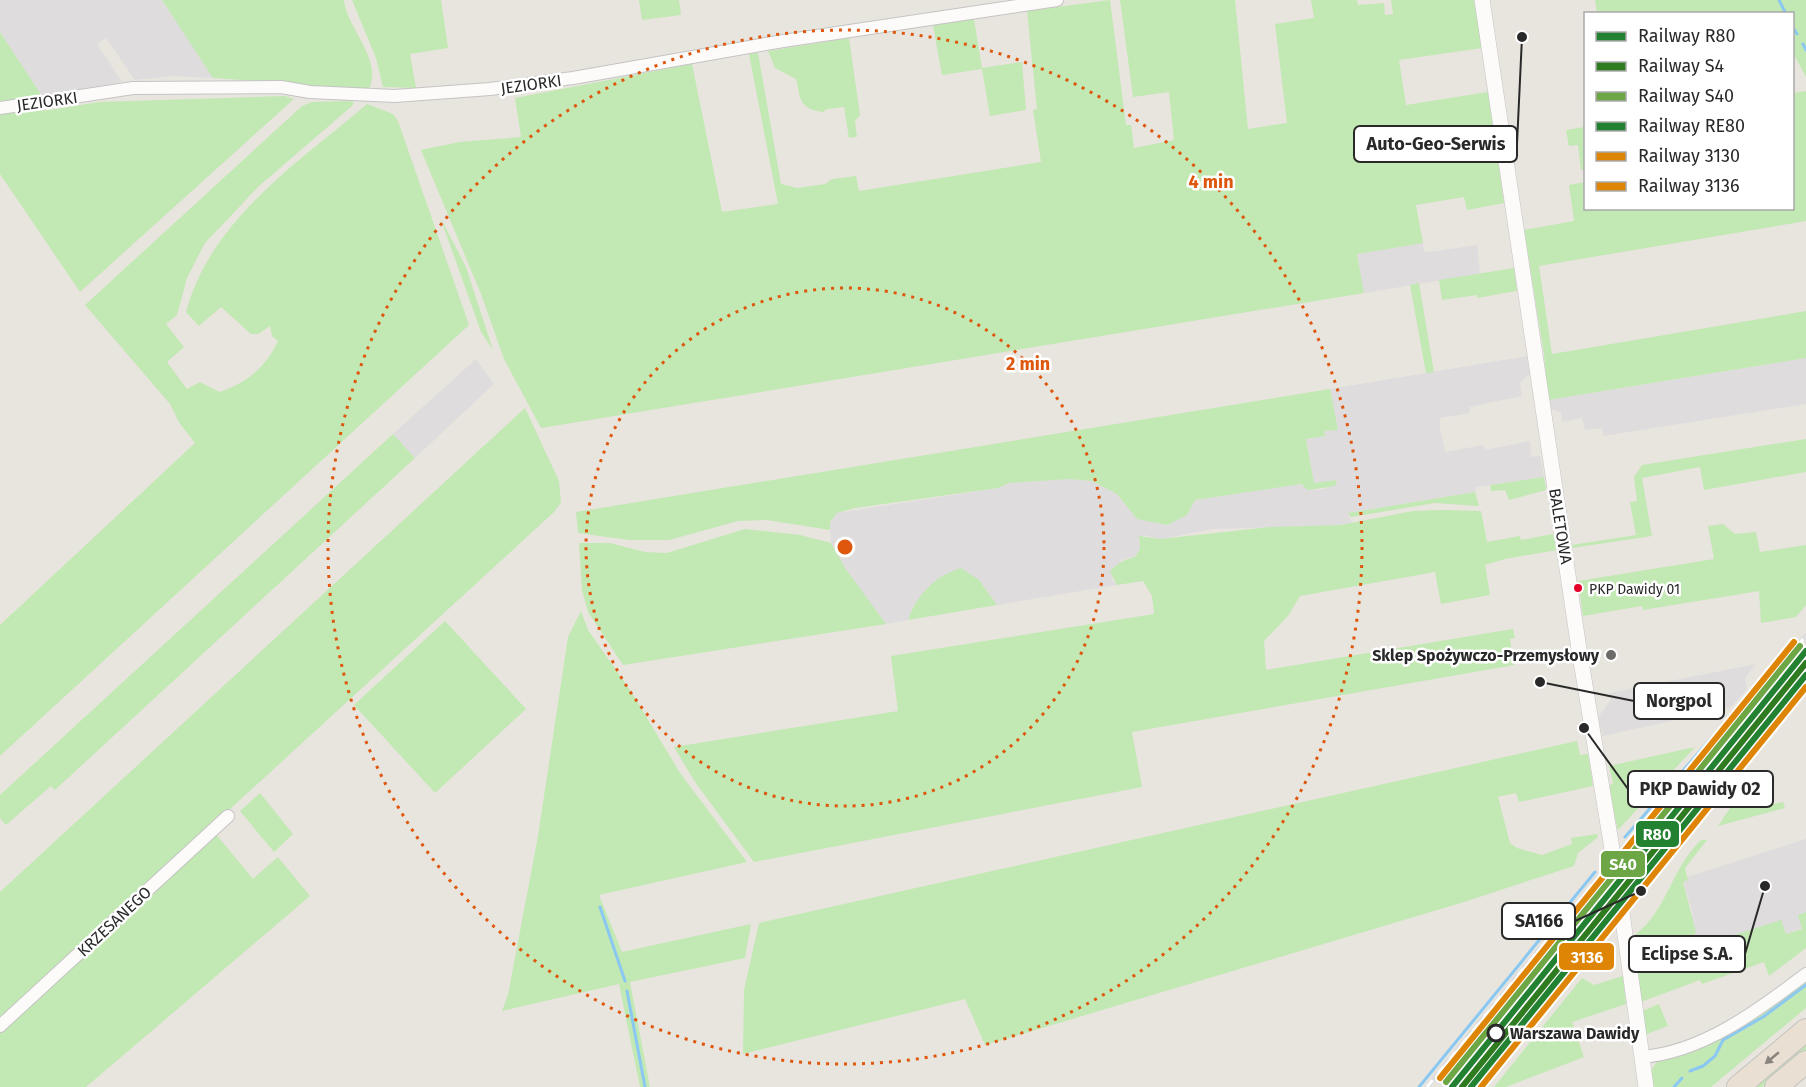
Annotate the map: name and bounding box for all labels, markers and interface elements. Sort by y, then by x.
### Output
legend [1584,12,1794,210]
text: Railway R80 [1638,25,1736,47]
text: Railway S4 [1638,55,1724,77]
street label: JEZIORKI [499,71,563,98]
text: Railway S40 [1638,85,1734,107]
street label: JEZIORKI [15,88,79,115]
text: Railway RE80 [1638,115,1745,137]
callout: Auto-Geo-Serwis [1354,126,1517,162]
text: Auto-Geo-Serwis [1366,133,1506,155]
text: Railway 3130 [1638,145,1740,167]
text: 4 min [1188,171,1234,193]
text: Railway 3136 [1638,175,1740,197]
text: 2 min [1006,353,1050,375]
street label: BALETOWA [1545,487,1576,566]
centre of rings [835,537,855,557]
place label: PKP Dawidy 01 [1589,581,1680,598]
marker: PKP Dawidy 01 [1572,582,1584,594]
place label: Sklep Spożywczo-Przemysłowy [1372,646,1600,665]
marker: Sklep Spożywczo-Przemysłowy [1604,648,1618,662]
callout: Norgpol [1634,683,1724,719]
text: Norgpol [1646,690,1713,712]
callout: PKP Dawidy 02 [1628,771,1773,807]
text: PKP Dawidy 02 [1639,778,1761,800]
line badge: R80 [1635,820,1680,848]
text: R80 [1643,825,1671,844]
line badge: S40 [1600,850,1646,878]
text: S40 [1609,855,1637,874]
street label: KRZESANEGO [73,882,155,960]
callout: SA166 [1502,903,1575,939]
text: SA166 [1515,910,1563,932]
callout: Eclipse S.A. [1629,936,1745,972]
line badge: 3136 [1558,942,1615,971]
text: Eclipse S.A. [1641,943,1733,965]
text: 3136 [1570,948,1603,967]
marker: Warszawa Dawidy [1487,1024,1505,1042]
place label: Warszawa Dawidy [1510,1024,1640,1043]
one-way arrow [1764,1051,1779,1064]

